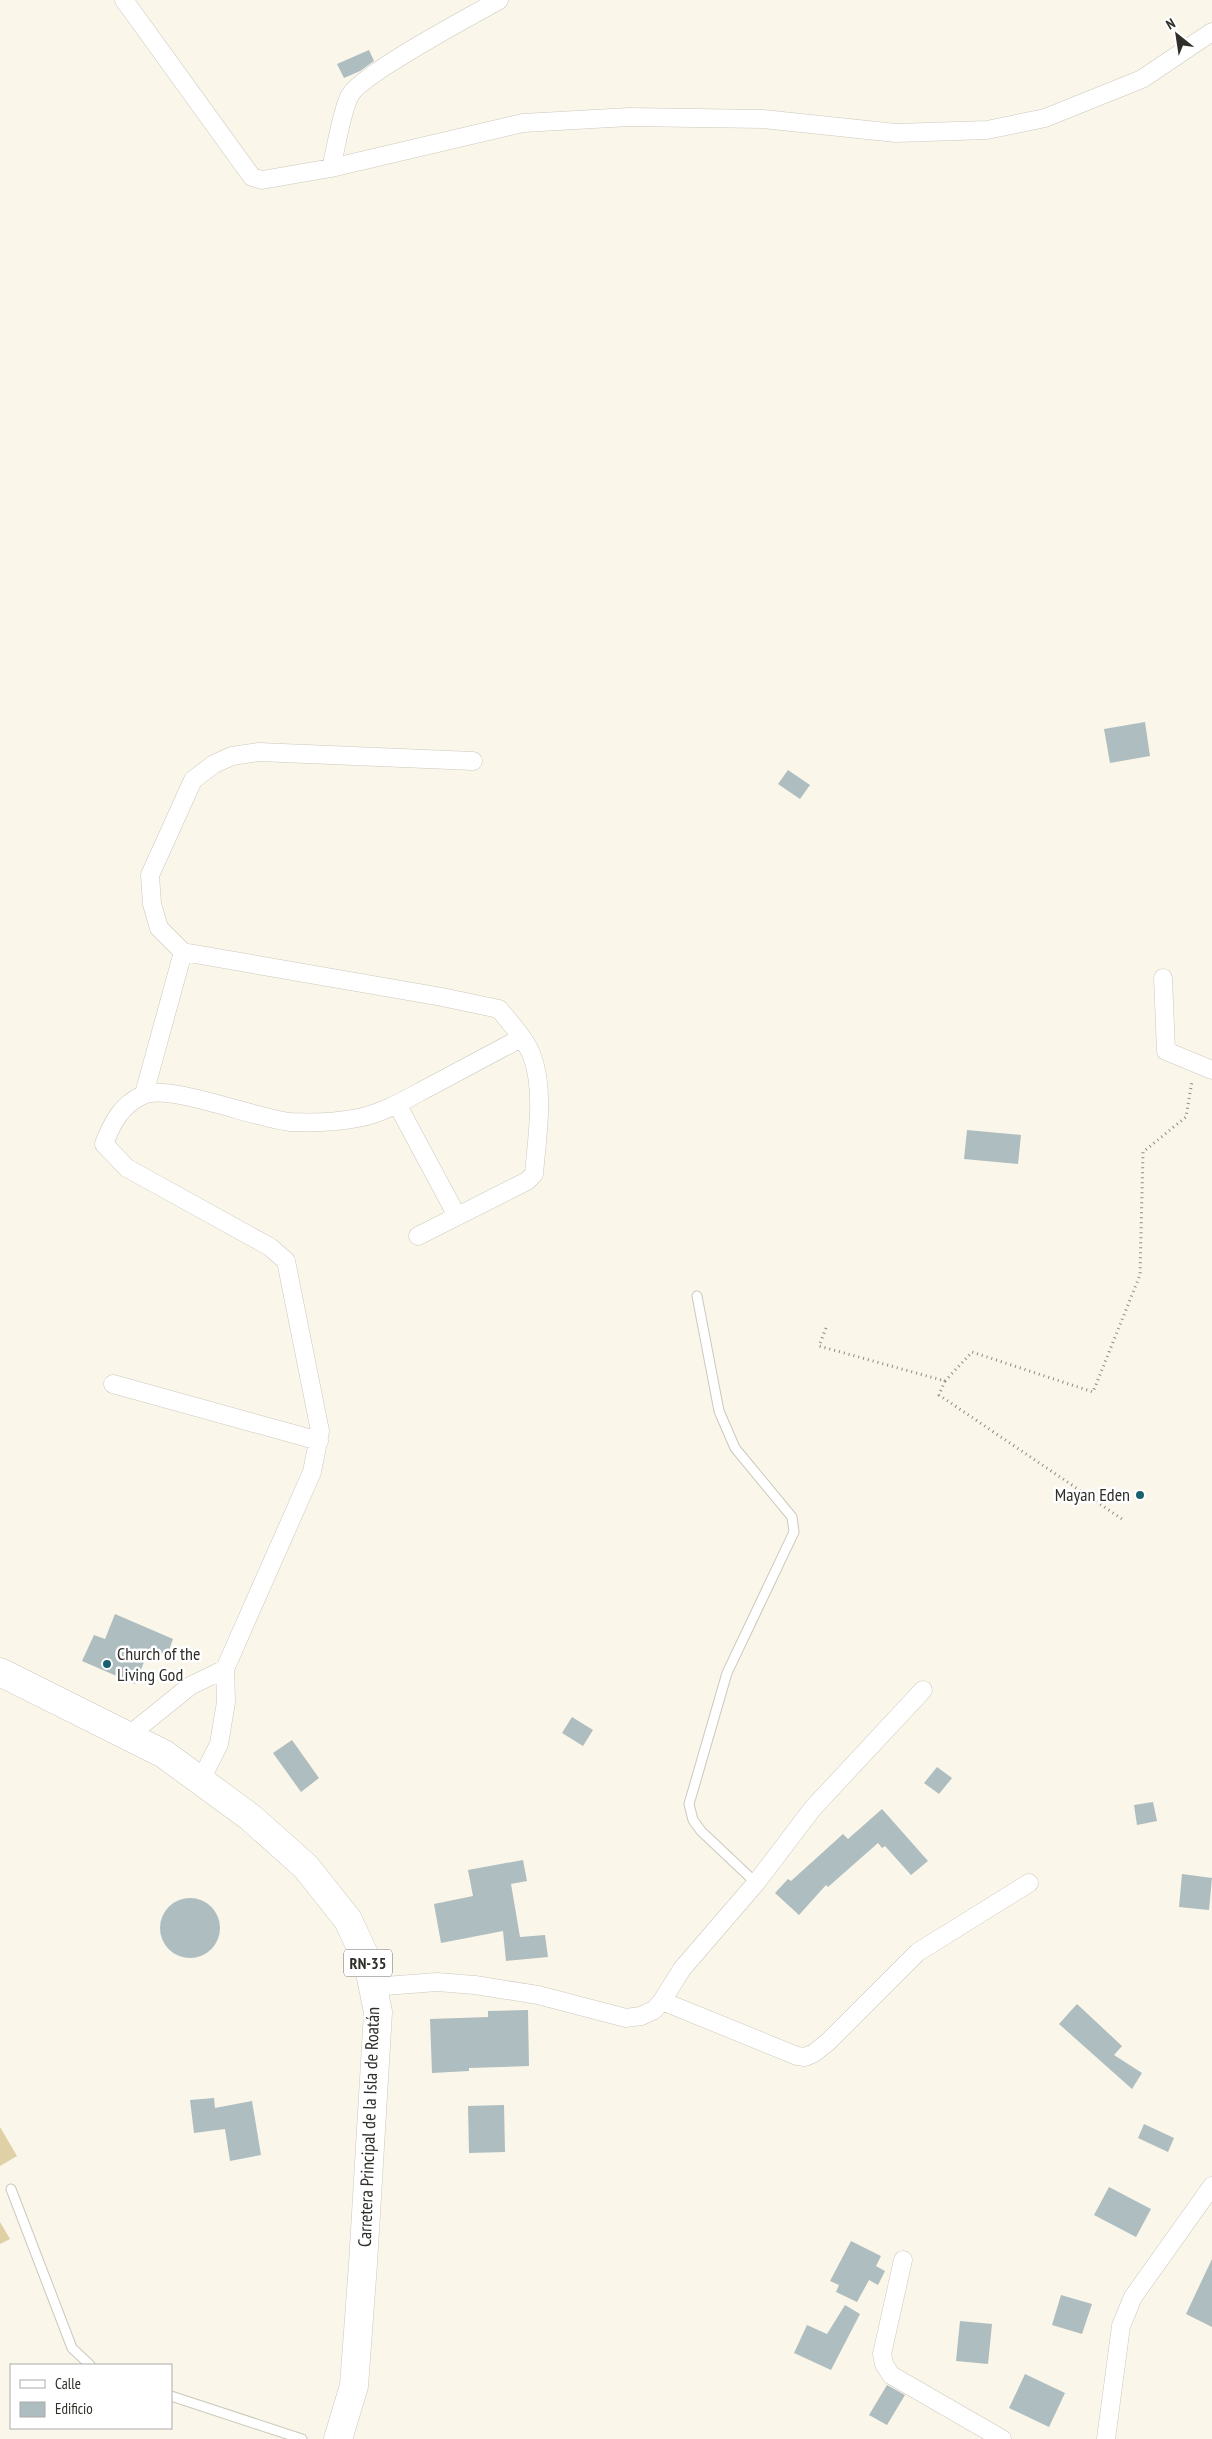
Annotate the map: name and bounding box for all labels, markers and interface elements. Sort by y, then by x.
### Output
north arrow [1152,10,1202,60]
text: N [1163,14,1178,33]
place label: Mayan Eden [1055,1483,1130,1506]
marker: Mayan Eden [1134,1489,1146,1501]
place label: Church of the Living God [117,1642,200,1686]
marker: Church of the Living God [101,1658,113,1670]
road number: RN-35 [344,1950,392,1976]
street label: Carretera Principal de la Isla de Roatán [353,2007,384,2247]
legend [10,2364,172,2429]
text: Calle [55,2374,81,2393]
text: Edificio [55,2399,93,2418]

